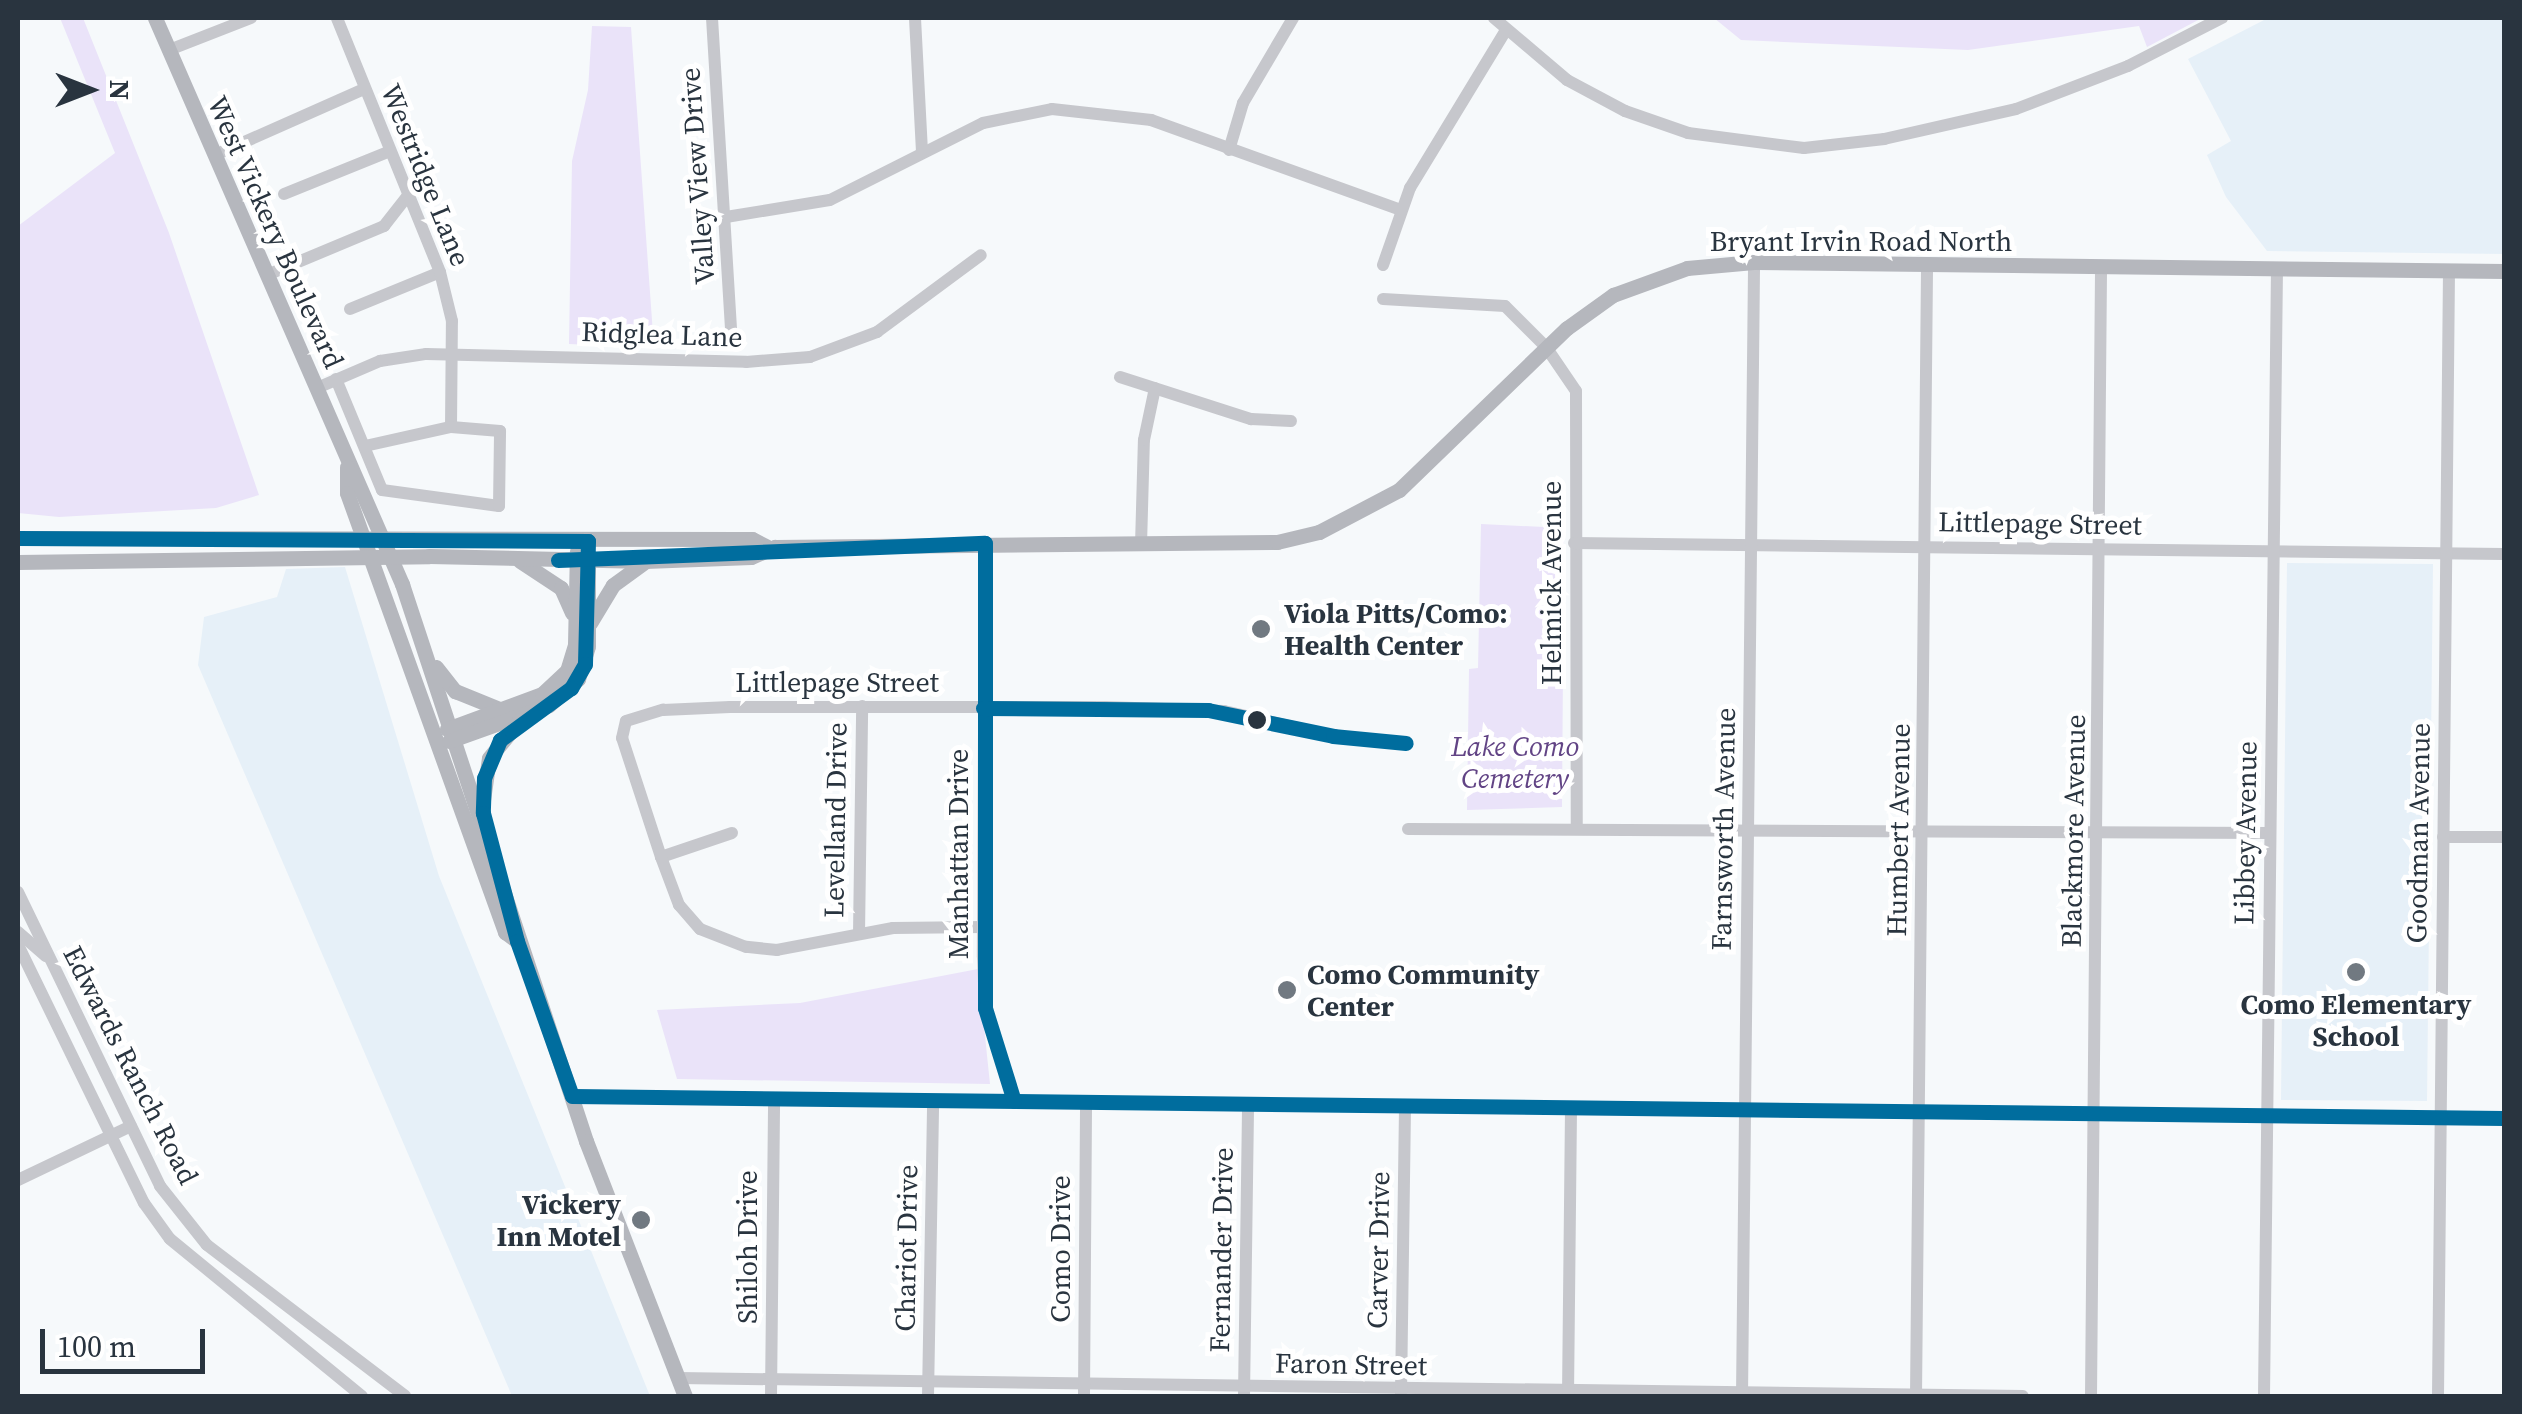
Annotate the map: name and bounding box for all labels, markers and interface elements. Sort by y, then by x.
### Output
north arrow [40,40,140,140]
street label: Valley View Drive [673,66,721,286]
street label: Westridge Lane [374,79,478,271]
text: N [101,80,139,100]
street label: West Vickery Boulevard [201,90,351,374]
street label: Bryant Irvin Road North [1710,224,2012,258]
street label: Ridglea Lane [581,314,743,354]
street label: Helmick Avenue [1534,481,1568,685]
street label: Littlepage Street [1938,504,2142,542]
place label: Viola Pitts/Como: Health Center [1284,596,1508,662]
marker: Viola Pitts/Como: Health Center [1248,616,1274,642]
street label: Littlepage Street [735,665,939,699]
street label: Farnsworth Avenue [1704,707,1742,951]
unlabelled marker [1247,710,1267,730]
street label: Blackmore Avenue [2054,714,2092,948]
street label: Levelland Drive [816,722,854,918]
street label: Goodman Avenue [2399,722,2437,944]
street label: Humbert Avenue [1879,723,1917,937]
park label: Lake Como Cemetery [1451,729,1579,795]
street label: Libbey Avenue [2227,741,2263,925]
street label: Manhattan Drive [941,749,975,959]
street label: Edwards Ranch Road [56,940,206,1190]
place label: Como Community Center [1307,957,1539,1023]
marker: Como Elementary School [2345,961,2367,983]
marker: Como Community Center [1276,979,1298,1001]
place label: Como Elementary School [2240,987,2472,1053]
street label: Fernander Drive [1202,1147,1240,1353]
street label: Chariot Drive [888,1164,924,1332]
street label: Shiloh Drive [730,1170,764,1324]
street label: Carver Drive [1360,1171,1396,1329]
street label: Como Drive [1043,1175,1077,1323]
place label: Vickery Inn Motel [497,1187,621,1253]
marker: Vickery Inn Motel [630,1209,652,1231]
scale bar [45,1309,210,1371]
text: 100 m [57,1326,136,1367]
street label: Faron Street [1275,1346,1427,1382]

